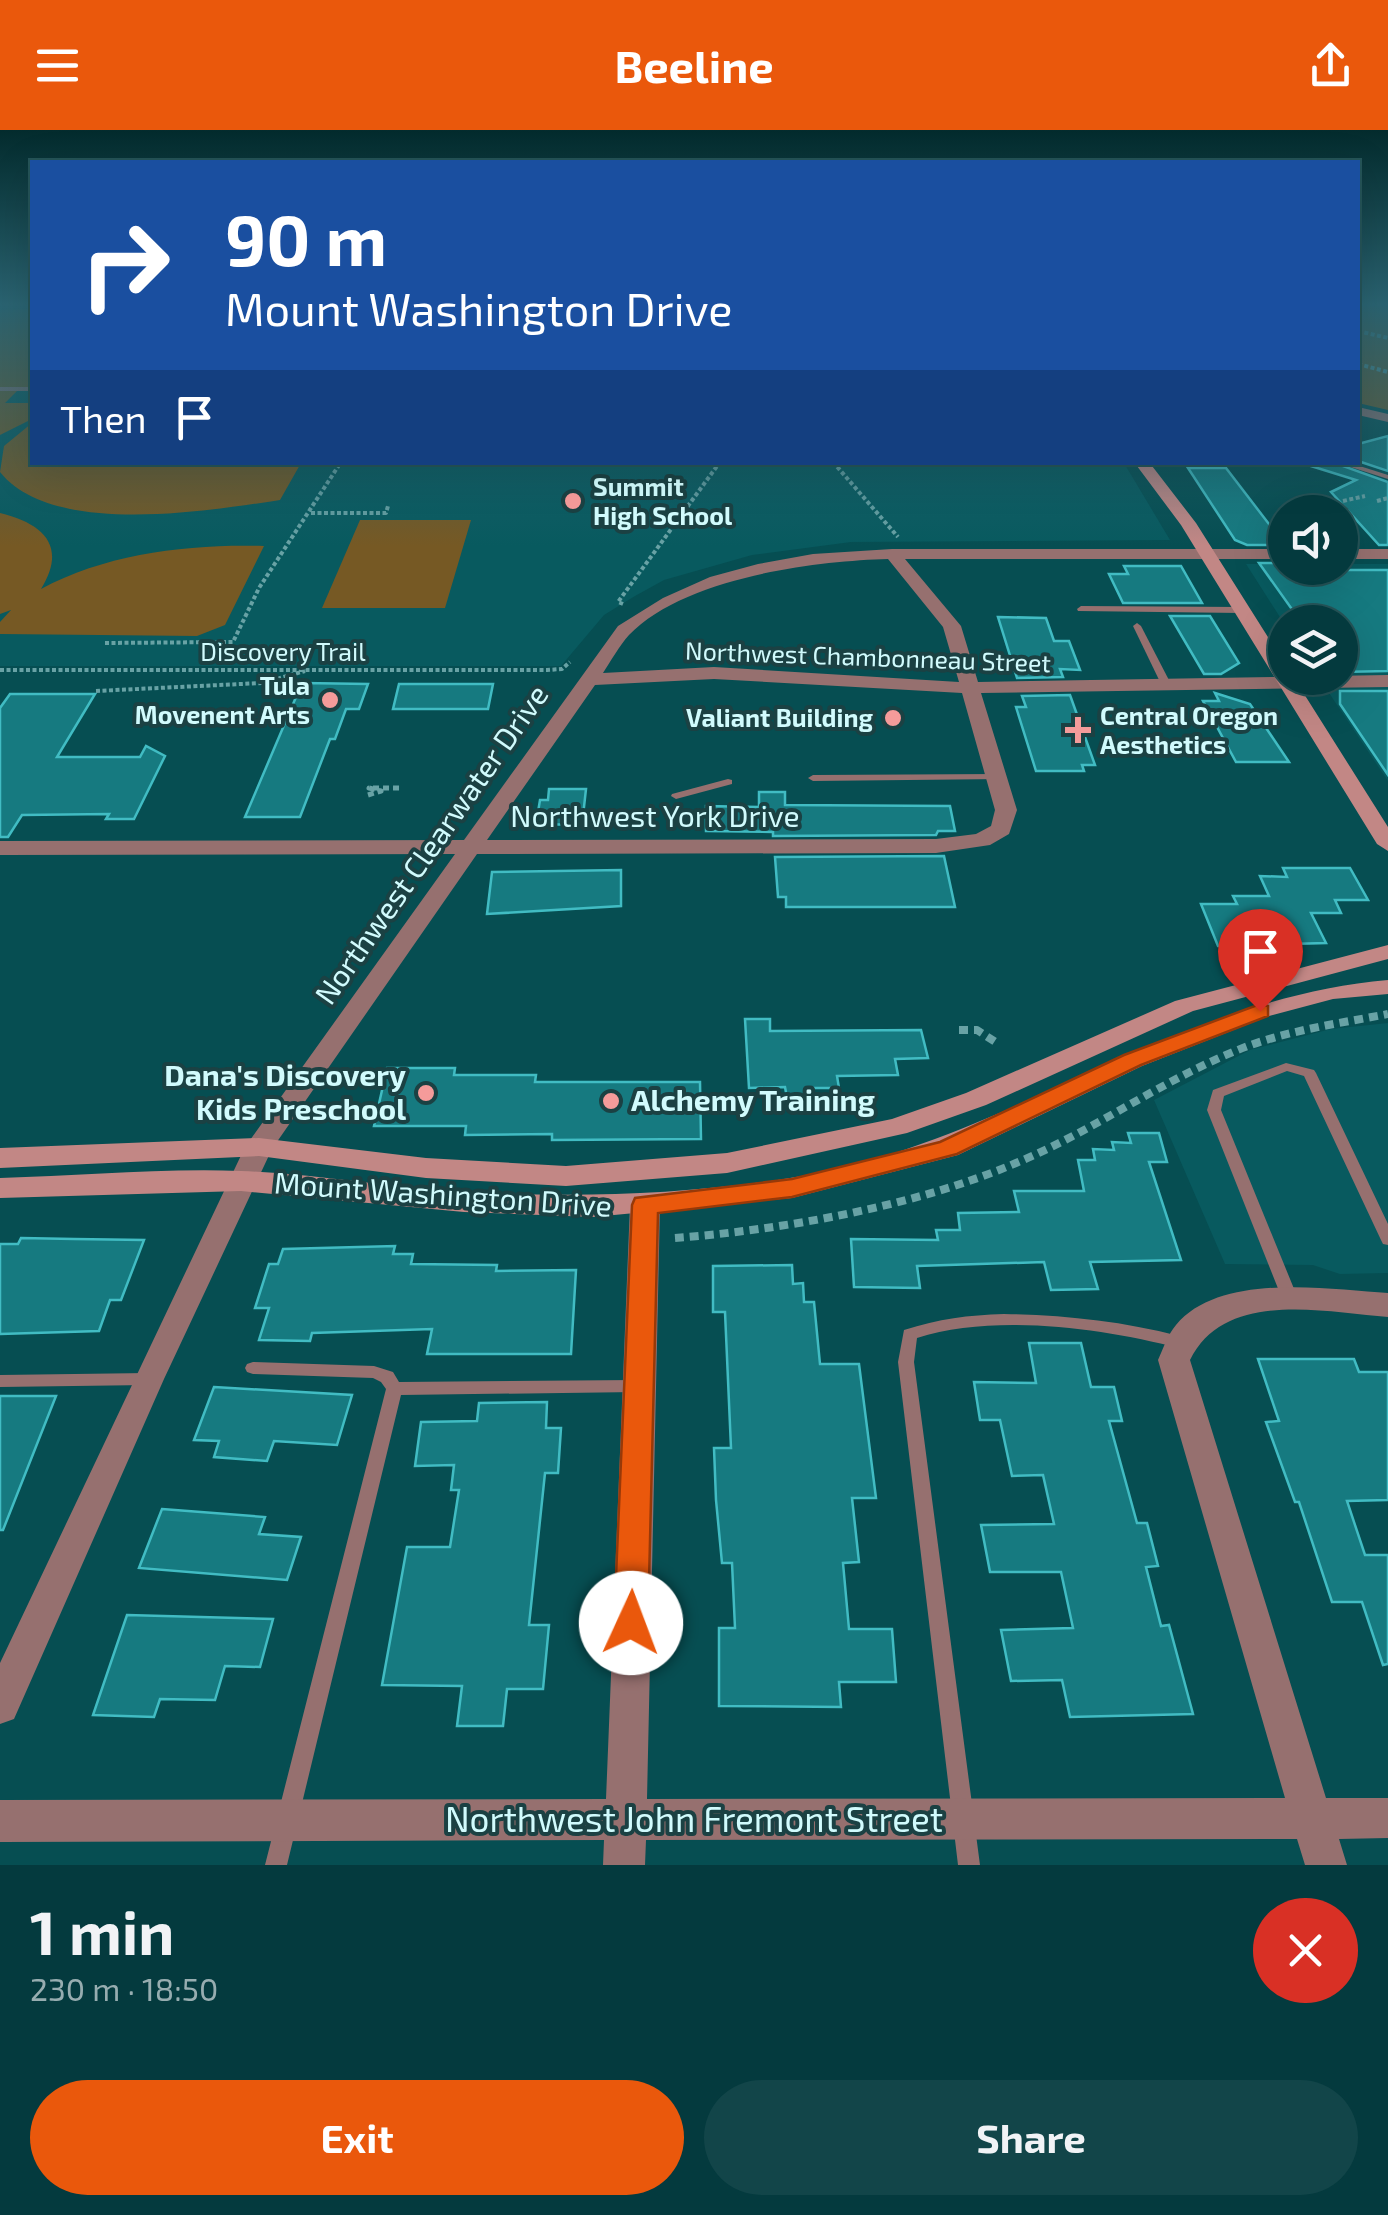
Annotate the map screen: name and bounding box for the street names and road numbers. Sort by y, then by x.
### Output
street label: Northwest Chambonneau Street [685,635,1051,677]
street label: Discovery Trail [200,636,366,666]
street label: Northwest Clearwater Drive [306,677,555,1011]
street label: Northwest York Drive [510,797,800,833]
street label: Mount Washington Drive [273,1163,613,1223]
street label: Northwest John Fremont Street [445,1797,943,1839]

